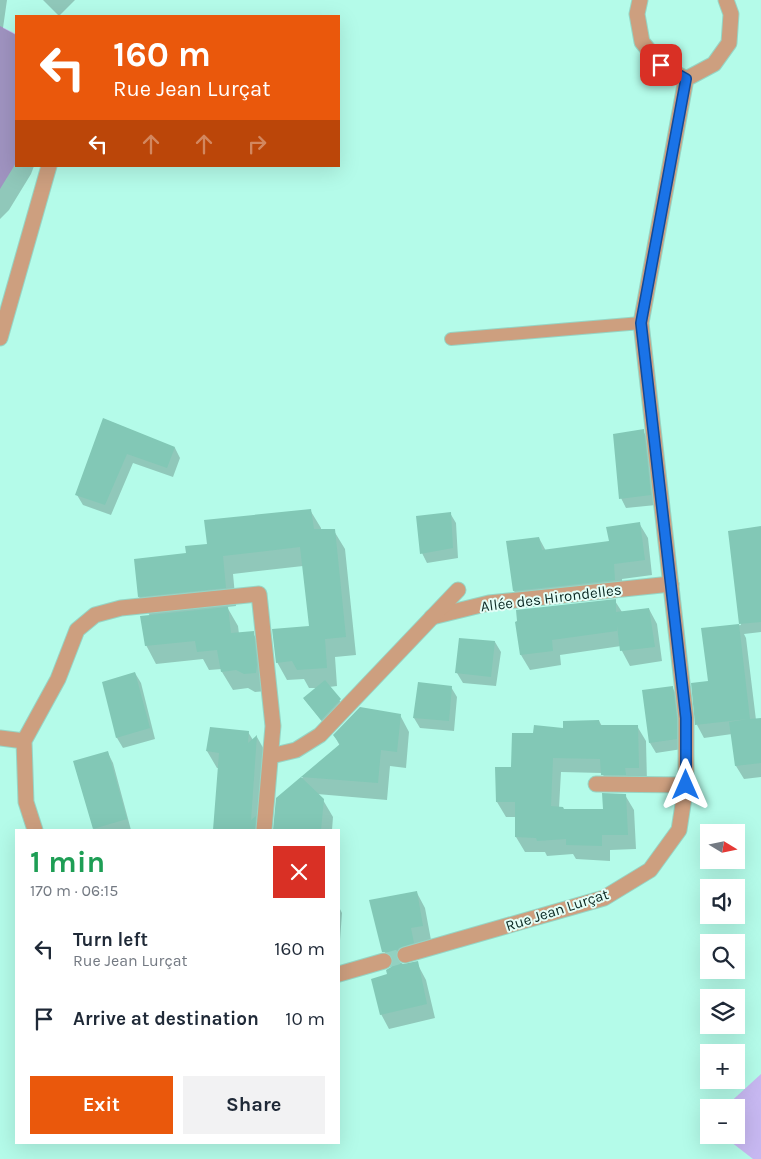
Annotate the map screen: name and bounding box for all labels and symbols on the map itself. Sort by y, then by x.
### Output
pin [640,44,682,86]
street label: Allée des Hirondelles [480,580,622,616]
position arrow [659,758,711,810]
north arrow [700,824,745,869]
street label: Rue Jean Lurçat [503,885,611,935]

